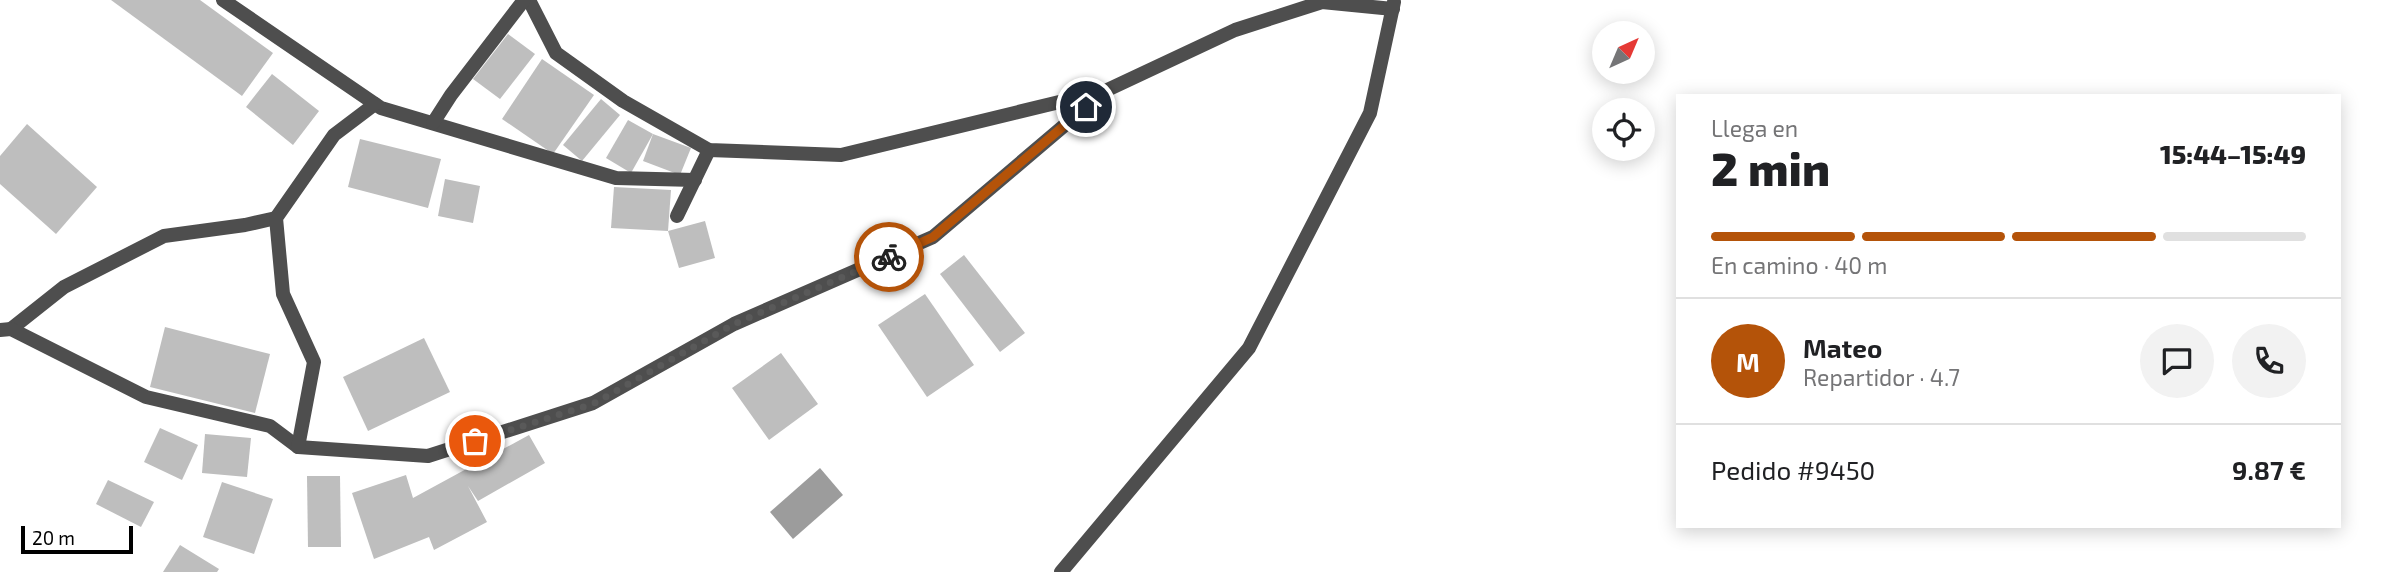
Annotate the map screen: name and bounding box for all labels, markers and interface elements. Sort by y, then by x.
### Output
north arrow [1592,21,1656,84]
map controls [1592,21,1655,161]
pin [1056,77,1116,137]
icon: home [1067,88,1105,126]
button: locate [1592,98,1655,161]
text: Llega en [1711,114,1798,142]
text: 15:44–15:49 [2160,138,2306,169]
text: 2 min [1711,140,1830,195]
courier [854,222,924,292]
icon: bike [870,238,908,276]
text: En camino · 40 m [1711,251,1888,279]
button: chat [2140,324,2214,398]
button: phone [2232,324,2306,398]
text: Mateo [1803,332,1882,363]
text: M [1736,346,1760,377]
text: Repartidor · 4.7 [1803,363,1960,391]
pin [445,411,505,471]
icon: bag [456,422,494,460]
text: Pedido #9450 [1711,454,1875,485]
text: 9.87 € [2232,454,2306,485]
scale bar [21,523,133,555]
text: 20 m [32,526,75,549]

